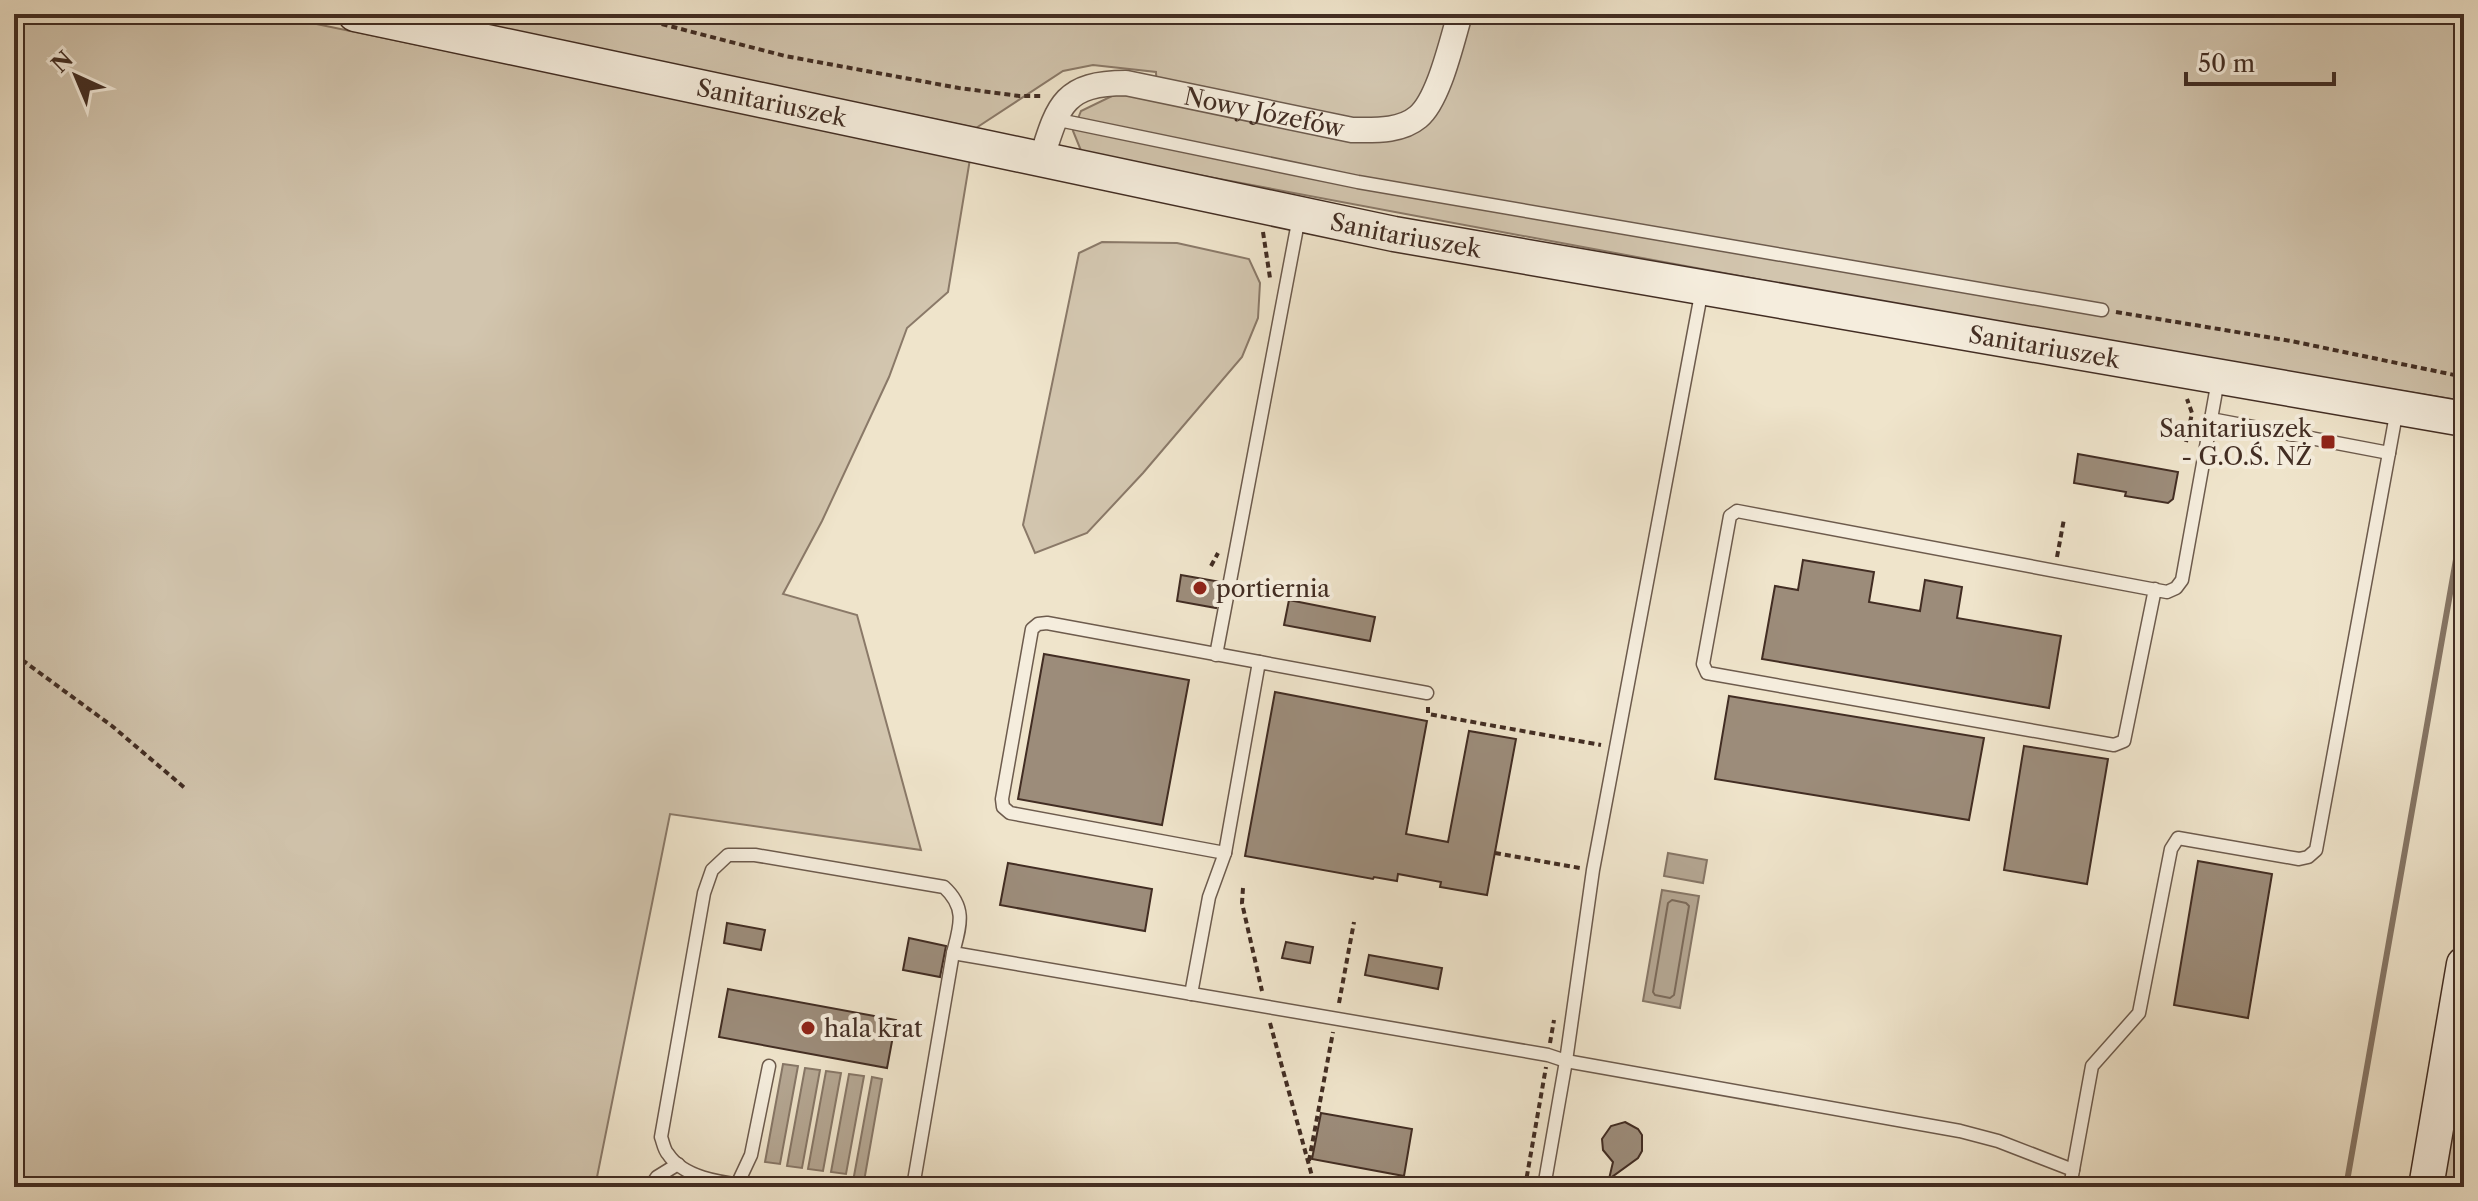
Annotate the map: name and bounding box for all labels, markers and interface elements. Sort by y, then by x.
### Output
north arrow [36,36,116,116]
scale bar [2186,36,2334,86]
text: N [46,46,79,78]
text: 50 m [2198,49,2255,78]
street label: Sanitariuszek [694,72,851,132]
street label: Nowy Józefów [1182,81,1348,143]
street label: Sanitariuszek [1328,206,1485,264]
street label: Sanitariuszek [1967,319,2123,374]
place label: Sanitariuszek - G.O.Ś. NŻ [2159,414,2313,471]
marker: Sanitariuszek - G.O.Ś. NŻ [2319,433,2337,451]
place label: portiernia [1216,574,1330,603]
marker: portiernia [1191,579,1209,597]
place label: hala krat [824,1014,923,1043]
marker: hala krat [799,1019,817,1037]

